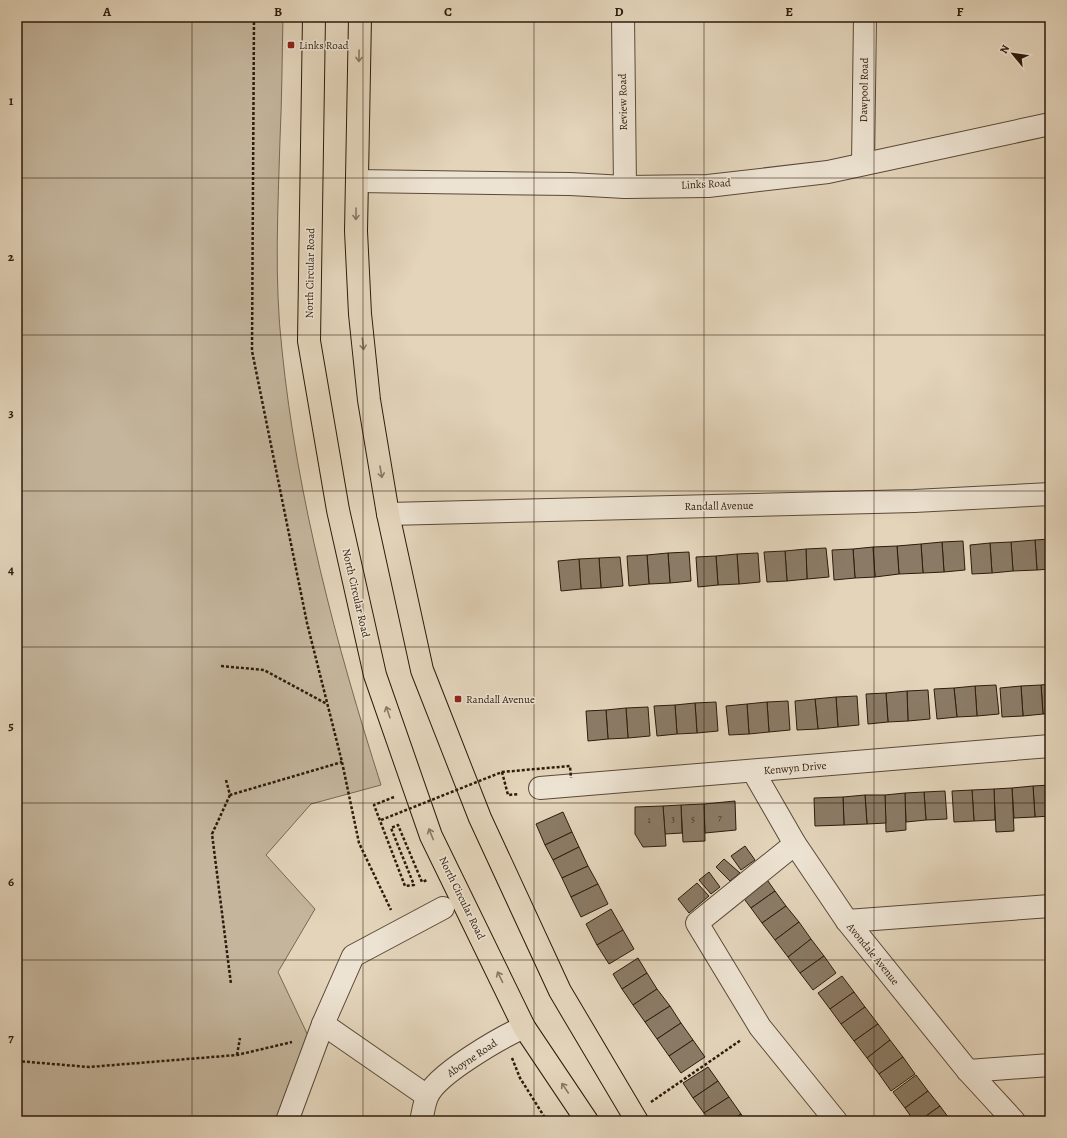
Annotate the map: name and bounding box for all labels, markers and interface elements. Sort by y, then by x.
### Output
text: A [102,3,112,20]
text: B [274,3,282,20]
text: C [444,3,452,20]
text: D [614,3,624,20]
text: E [785,3,793,20]
text: F [957,3,964,20]
north arrow [993,34,1033,74]
place label: Links Road [299,38,349,53]
marker: Links Road [286,40,296,50]
text: N [996,42,1013,57]
one-way arrow [356,49,363,62]
street label: Dawpool Road [856,57,872,123]
street label: Review Road [615,73,631,131]
text: 1 [9,92,14,109]
street label: Links Road [681,175,731,193]
one-way arrow [352,207,360,220]
street label: North Circular Road [302,227,318,318]
text: 2 [8,248,15,265]
one-way arrow [359,337,367,350]
text: 3 [8,404,14,421]
one-way arrow [377,465,385,478]
street label: Randall Avenue [684,498,754,514]
street label: North Circular Road [338,547,374,639]
text: 4 [8,561,14,578]
place label: Randall Avenue [466,692,535,707]
marker: Randall Avenue [453,694,463,704]
one-way arrow [384,705,391,718]
text: 5 [8,717,14,734]
street label: Kenwyn Drive [763,758,827,778]
house number: 7 [718,811,722,823]
house number: 3 [671,813,675,825]
house number: 5 [691,813,695,825]
house number: 1 [647,814,651,826]
one-way arrow [427,829,434,841]
street label: North Circular Road [435,854,489,942]
text: 6 [8,873,14,890]
street label: Avondale Avenue [843,919,903,988]
one-way arrow [496,971,503,983]
text: 7 [8,1029,14,1046]
street label: Aboyne Road [443,1036,500,1081]
one-way arrow [561,1083,569,1094]

